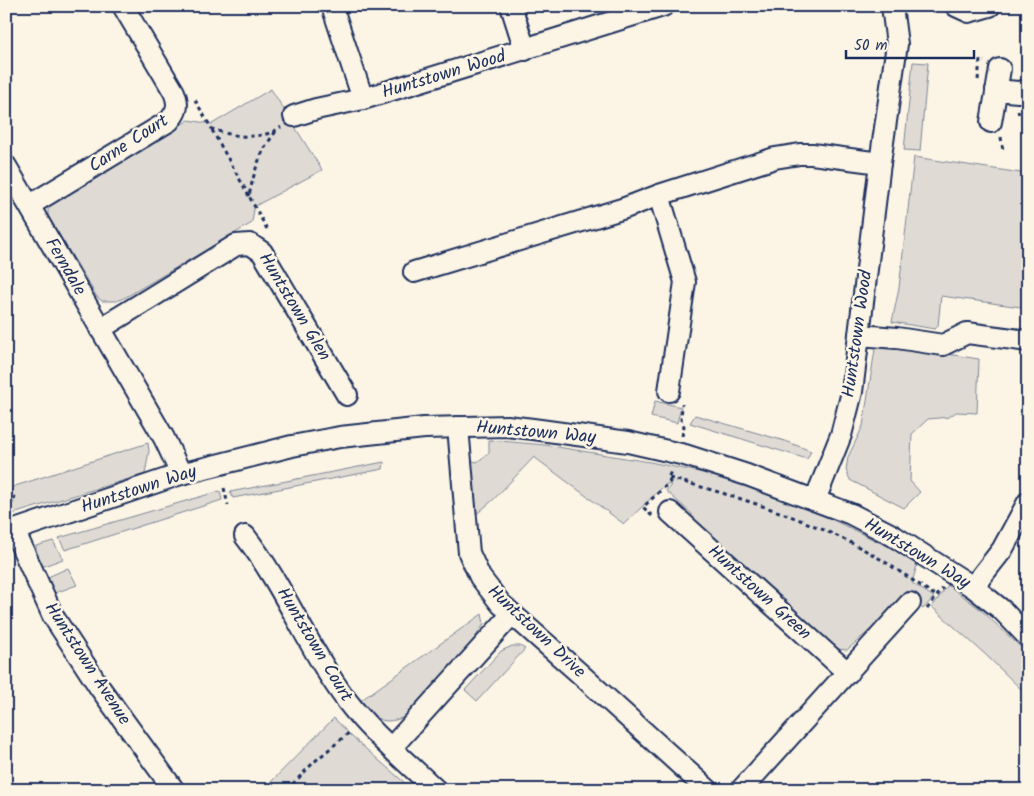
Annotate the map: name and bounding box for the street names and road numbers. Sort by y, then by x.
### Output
street label: Huntstown Wood [378,42,511,108]
street label: Carne Court [83,107,176,181]
street label: Ferndale [37,232,93,302]
street label: Huntstown Glen [250,247,338,367]
street label: Huntstown Wood [835,267,881,400]
street label: Huntstown Way [475,413,598,453]
street label: Huntstown Way [77,458,201,522]
street label: Huntstown Way [858,511,976,598]
street label: Huntstown Green [700,538,818,648]
street label: Huntstown Drive [480,578,592,686]
street label: Huntstown Court [268,582,360,709]
street label: Huntstown Avenue [36,597,138,731]

